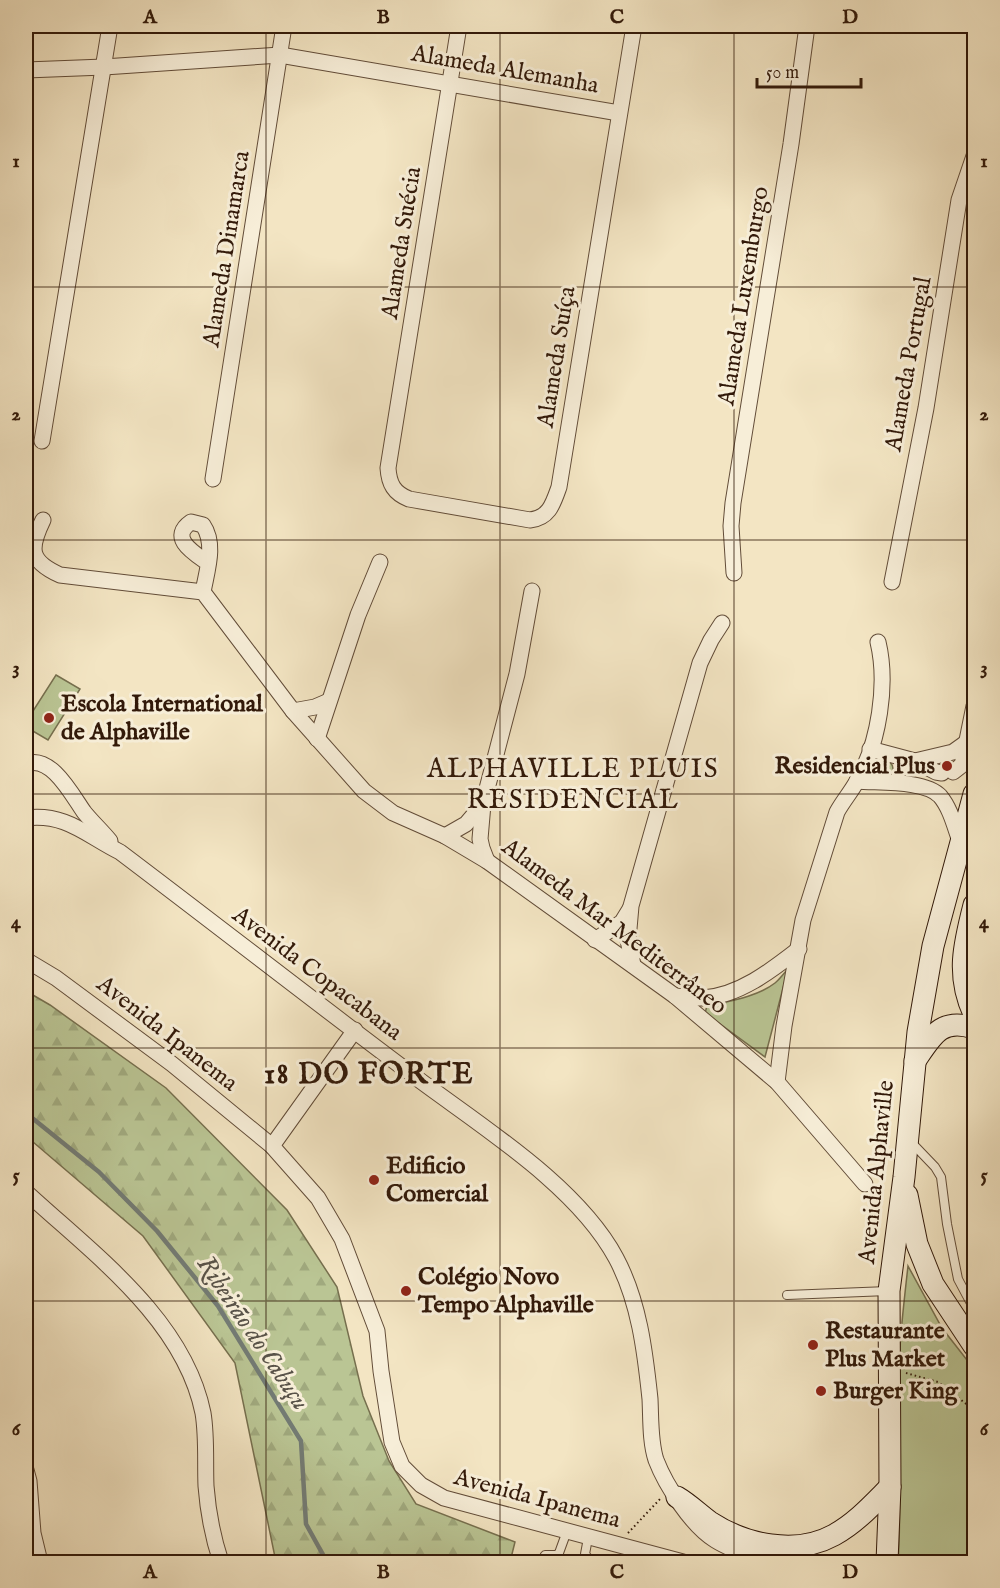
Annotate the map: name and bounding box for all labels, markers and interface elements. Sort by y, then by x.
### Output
text: A [142,5,158,30]
text: B [376,5,390,30]
text: C [610,5,624,30]
text: D [842,5,858,30]
street label: Alameda Alemanha [408,38,602,102]
scale bar [757,51,860,89]
text: 50 m [766,62,799,85]
street label: Alameda Dinamarca [196,148,258,350]
text: 1 [12,149,20,174]
text: 1 [980,149,988,174]
street label: Alameda Suécia [374,164,429,322]
street label: Alameda Luxemburgo [711,184,777,409]
street label: Alameda Portugal [878,274,940,455]
street label: Alameda Suíça [530,283,584,431]
text: 2 [11,402,21,427]
text: 2 [979,402,989,427]
text: 3 [12,656,20,681]
text: 3 [980,656,988,681]
place label: Escola International de Alphaville [61,689,263,748]
marker: Escola International de Alphaville [42,711,56,725]
place label: Residencial Plus [774,751,936,782]
district label: ALPHAVILLE PLUIS RESIDENCIAL [426,753,719,818]
marker: Residencial Plus [940,759,954,773]
street label: Alameda Mar Mediterrâneo [494,831,733,1022]
street label: Avenida Copacabana [225,899,409,1049]
text: 4 [11,910,22,935]
text: 4 [979,910,990,935]
street label: Avenida Ipanema [89,969,244,1099]
district label: 18 DO FORTE [264,1056,474,1094]
street label: Avenida Alphaville [852,1079,902,1266]
place label: Edificio Comercial [386,1151,488,1210]
text: 5 [12,1163,20,1188]
text: 5 [980,1163,988,1188]
marker: Edificio Comercial [367,1173,381,1187]
water label: Ribeirão do Cabuçu [189,1249,317,1417]
place label: Colégio Novo Tempo Alphaville [417,1262,594,1321]
marker: Colégio Novo Tempo Alphaville [399,1284,413,1298]
place label: Restaurante Plus Market [825,1316,946,1375]
marker: Restaurante Plus Market [806,1338,820,1352]
place label: Burger King [833,1376,959,1407]
marker: Burger King [814,1384,828,1398]
text: 6 [12,1417,22,1442]
text: 6 [980,1417,990,1442]
street label: Avenida Ipanema [449,1462,624,1536]
text: A [142,1560,158,1585]
text: B [376,1560,390,1585]
text: C [610,1560,624,1585]
text: D [842,1560,858,1585]

